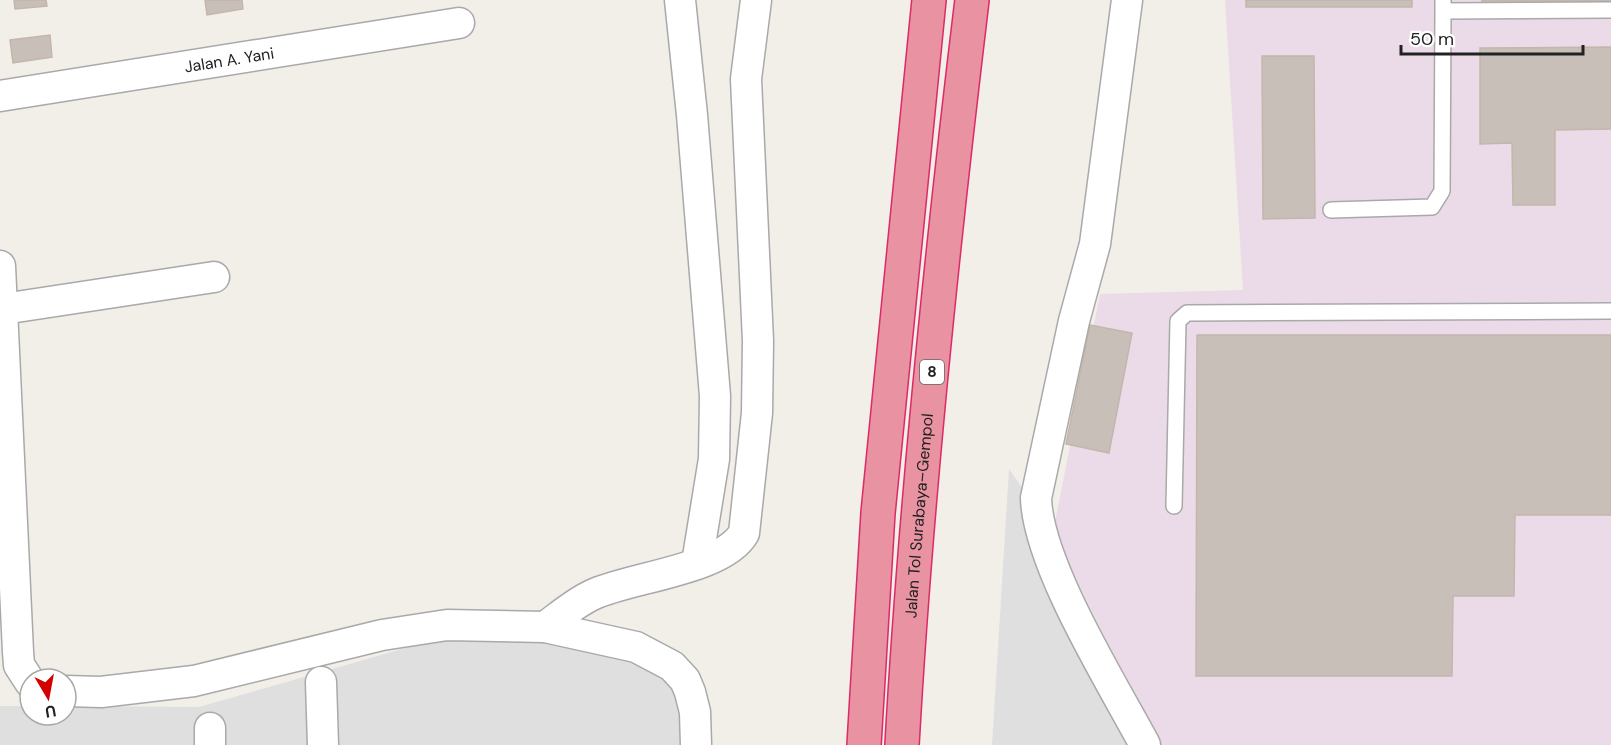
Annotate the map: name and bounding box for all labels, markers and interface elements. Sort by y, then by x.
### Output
scale bar [1401,18,1582,56]
text: 50 m [1410,27,1454,51]
street label: Jalan A. Yani [183,42,275,77]
road number: 8 [920,360,944,384]
street label: Jalan Tol Surabaya–Gempol [900,412,938,619]
north arrow [18,667,78,727]
text: U [43,700,58,723]

